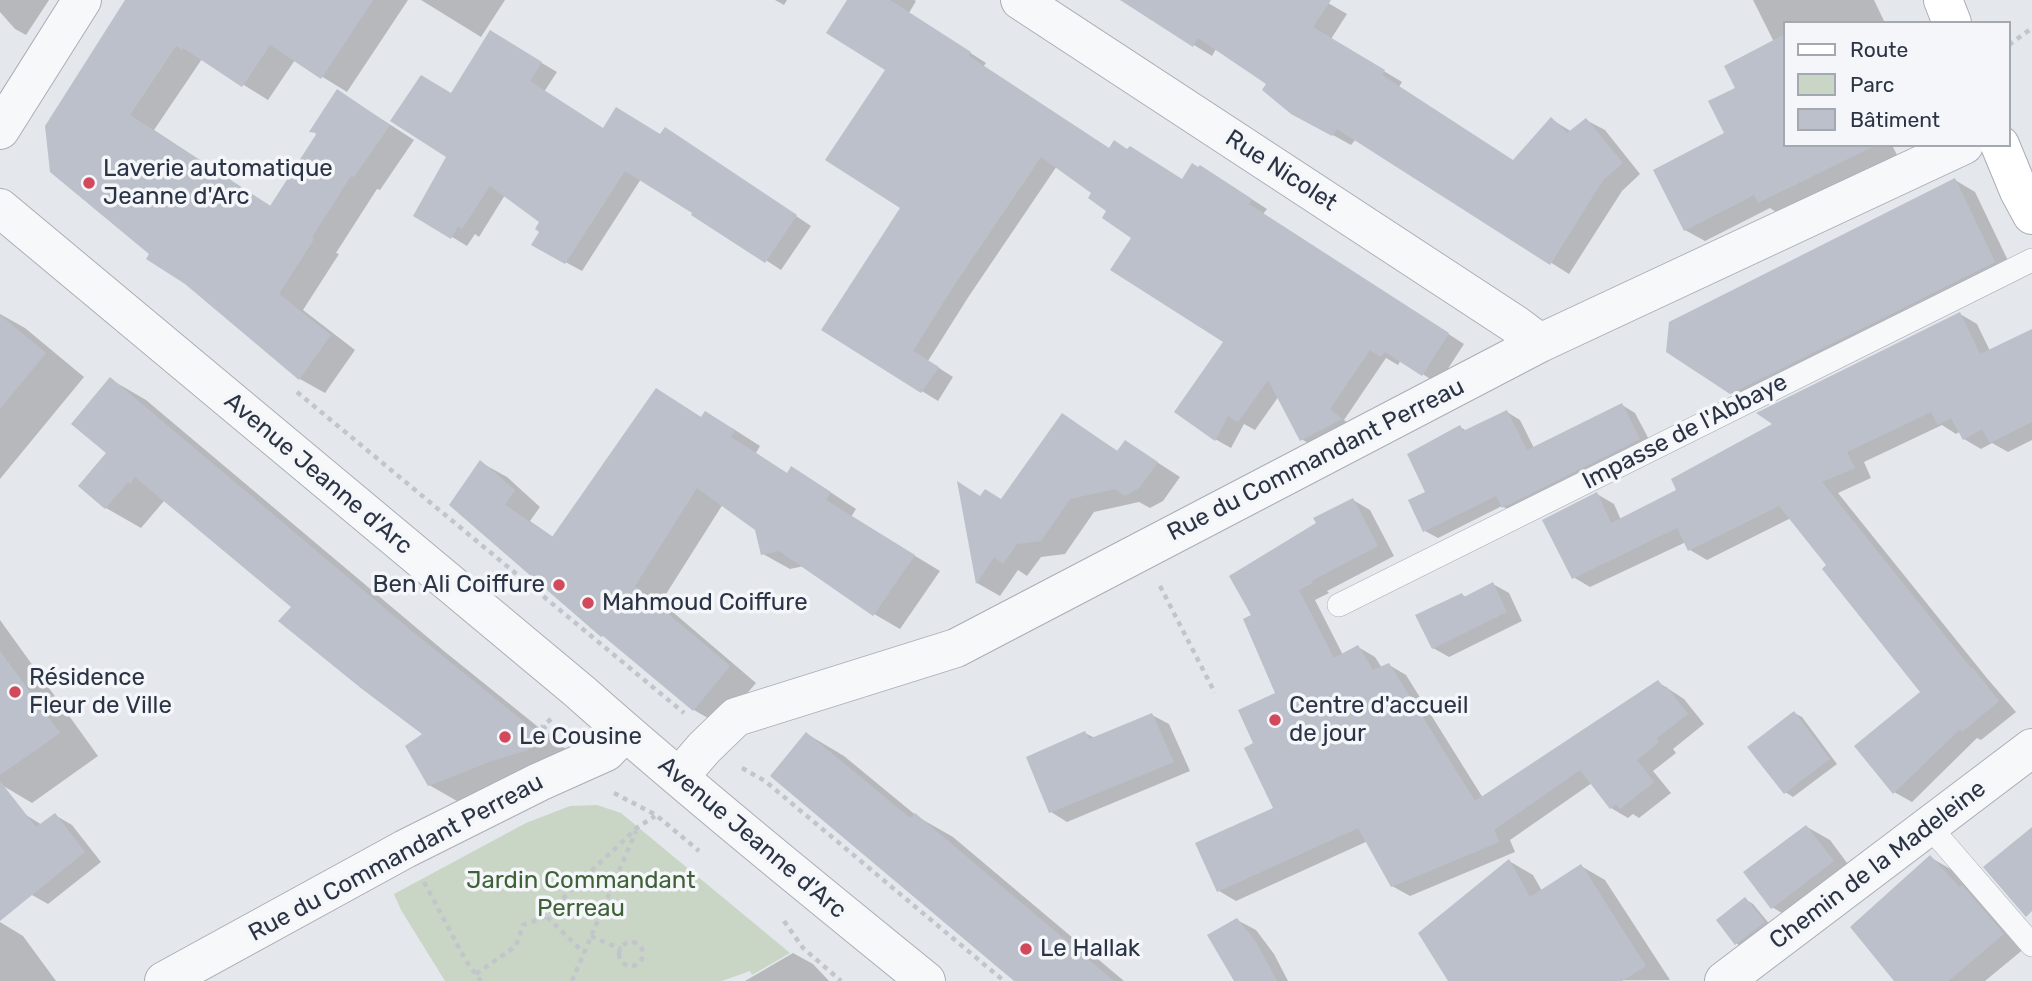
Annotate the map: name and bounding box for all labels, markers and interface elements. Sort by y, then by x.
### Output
legend [1784,21,2011,147]
text: Route [1850,37,1908,62]
text: Parc [1850,72,1894,97]
text: Bâtiment [1850,107,1940,132]
street label: Rue Nicolet [1220,124,1342,218]
place label: Laverie automatique Jeanne d'Arc [103,155,333,211]
marker: Laverie automatique Jeanne d'Arc [81,175,97,191]
street label: Impasse de l'Abbaye [1578,368,1792,496]
street label: Rue du Commandant Perreau [1163,372,1469,548]
street label: Avenue Jeanne d'Arc [218,387,418,561]
place label: Ben Ali Coiffure [373,571,545,599]
marker: Ben Ali Coiffure [551,577,567,593]
place label: Mahmoud Coiffure [602,589,808,617]
marker: Mahmoud Coiffure [580,595,596,611]
place label: Résidence Fleur de Ville [29,664,172,720]
marker: Résidence Fleur de Ville [7,684,23,700]
place label: Centre d'accueil de jour [1289,692,1468,748]
marker: Centre d'accueil de jour [1267,712,1283,728]
place label: Le Cousine [519,723,642,751]
marker: Le Cousine [497,729,513,745]
street label: Avenue Jeanne d'Arc [652,751,852,925]
street label: Rue du Commandant Perreau [244,768,548,948]
street label: Chemin de la Madeleine [1764,774,1992,956]
park label: Jardin Commandant Perreau [466,867,696,923]
place label: Le Hallak [1040,935,1140,963]
marker: Le Hallak [1018,941,1034,957]

